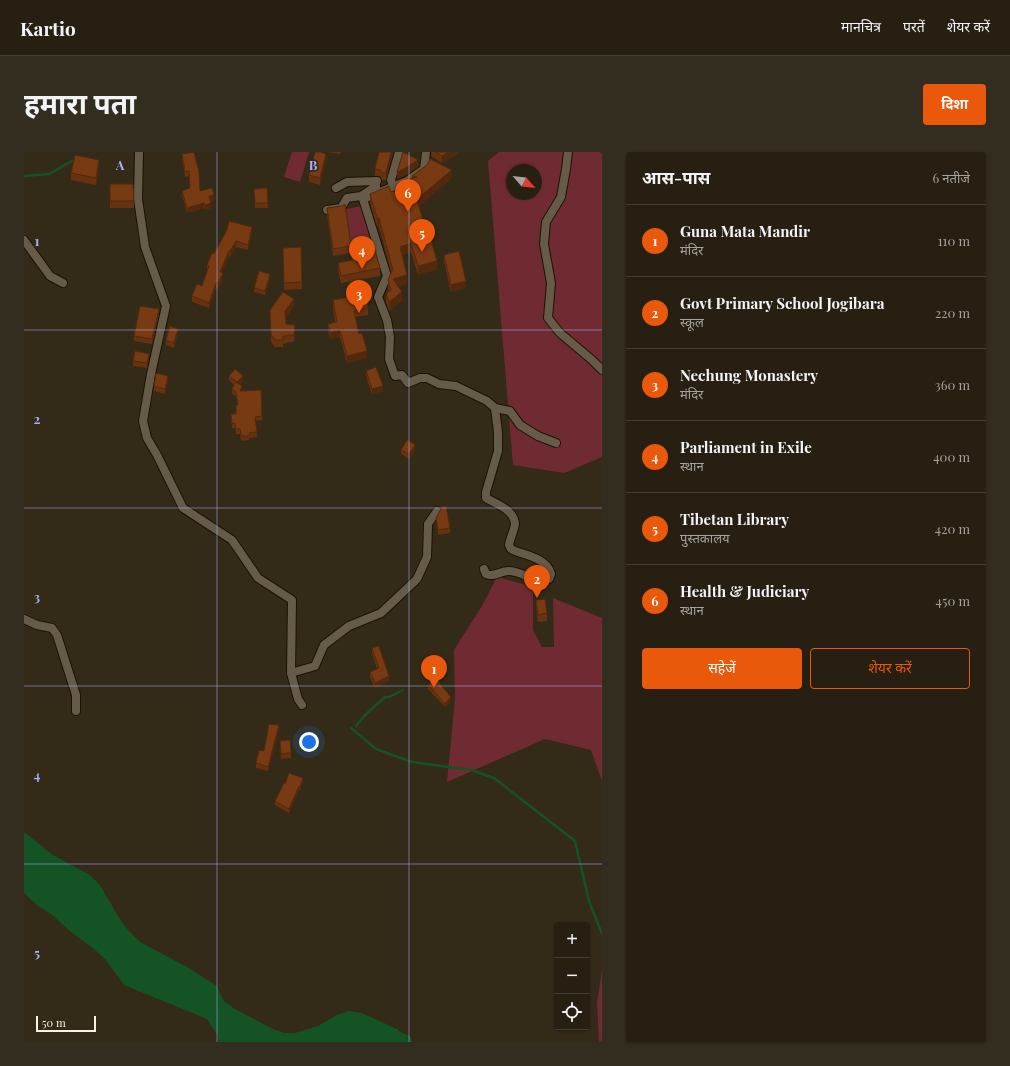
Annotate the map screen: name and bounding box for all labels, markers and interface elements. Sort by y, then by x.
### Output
text: Kartio [20,15,76,41]
text: मानचित्र [841,17,881,36]
text: परतें [903,17,925,36]
text: शेयर करें [947,17,990,36]
text: हमारा पता [24,84,136,121]
button: दिशा [923,84,986,125]
text: A [115,156,125,173]
text: B [309,156,318,173]
north arrow [506,164,542,200]
text: आस-पास [642,166,710,188]
text: 6 नतीजे [932,169,970,186]
pin: 6 [395,179,421,212]
pin: 5 [409,219,435,252]
text: Guna Mata Mandir [680,221,810,241]
text: 1 [35,232,40,249]
text: 1 [653,232,657,249]
text: 110 m [938,232,970,249]
pin: 4 [349,236,375,269]
text: मंदिर [680,241,703,258]
pin: 3 [346,280,372,313]
text: Govt Primary School Jogibara [680,293,884,313]
text: 2 [652,304,658,321]
text: 220 m [935,304,970,321]
text: स्कूल [680,313,704,330]
text: Nechung Monastery [680,365,818,385]
text: 3 [652,376,658,393]
text: 360 m [935,376,970,393]
text: मंदिर [680,385,703,402]
text: 2 [34,410,41,427]
text: Parliament in Exile [680,437,812,457]
text: 4 [652,448,658,465]
text: 400 m [933,448,970,465]
text: स्थान [680,457,704,474]
text: Tibetan Library [680,509,789,529]
text: 5 [652,520,658,537]
text: 420 m [935,520,970,537]
text: पुस्तकालय [680,529,730,546]
pin: 2 [524,565,550,598]
text: Health & Judiciary [680,581,809,601]
text: 3 [34,588,40,605]
text: 6 [651,592,659,609]
text: 450 m [936,592,970,609]
text: स्थान [680,601,704,618]
button: सहेजें [642,648,802,689]
button: शेयर करें [810,648,970,689]
pin: 1 [421,655,447,688]
your location [299,732,319,752]
text: 4 [34,766,41,783]
map controls [554,922,590,1030]
button: + [554,922,590,958]
text: 5 [34,944,40,961]
button: − [554,958,590,994]
button: locate [554,994,590,1030]
scale bar [36,1014,96,1033]
text: 50 m [42,1015,66,1030]

